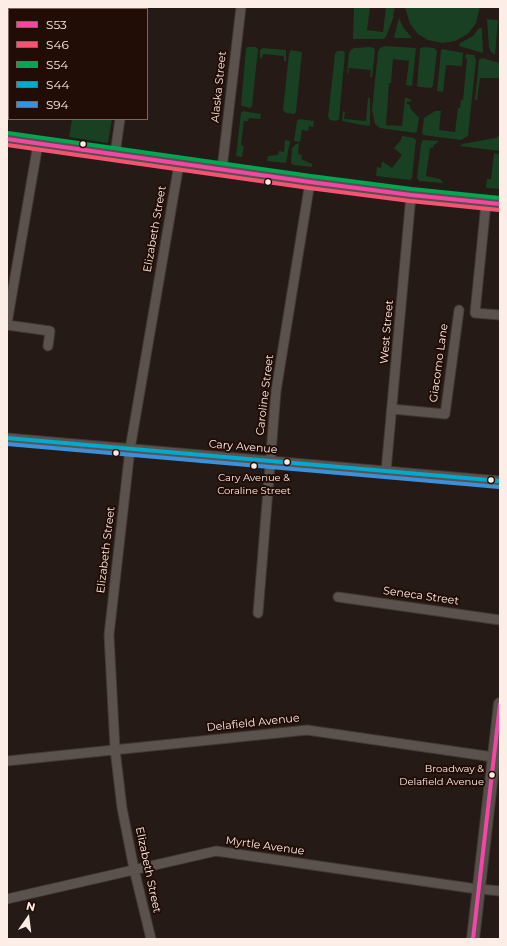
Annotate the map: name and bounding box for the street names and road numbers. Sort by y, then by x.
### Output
street label: Alaska Street [209,51,229,123]
street label: Elizabeth Street [141,185,169,273]
street label: West Street [378,299,396,365]
street label: Giacomo Lane [427,323,451,403]
street label: Caroline Street [253,354,277,436]
street label: Cary Avenue [208,437,278,457]
street label: Elizabeth Street [94,506,118,594]
street label: Seneca Street [382,584,460,608]
street label: Delafield Avenue [206,712,300,734]
street label: Elizabeth Street [132,826,164,914]
street label: Myrtle Avenue [225,834,305,858]

